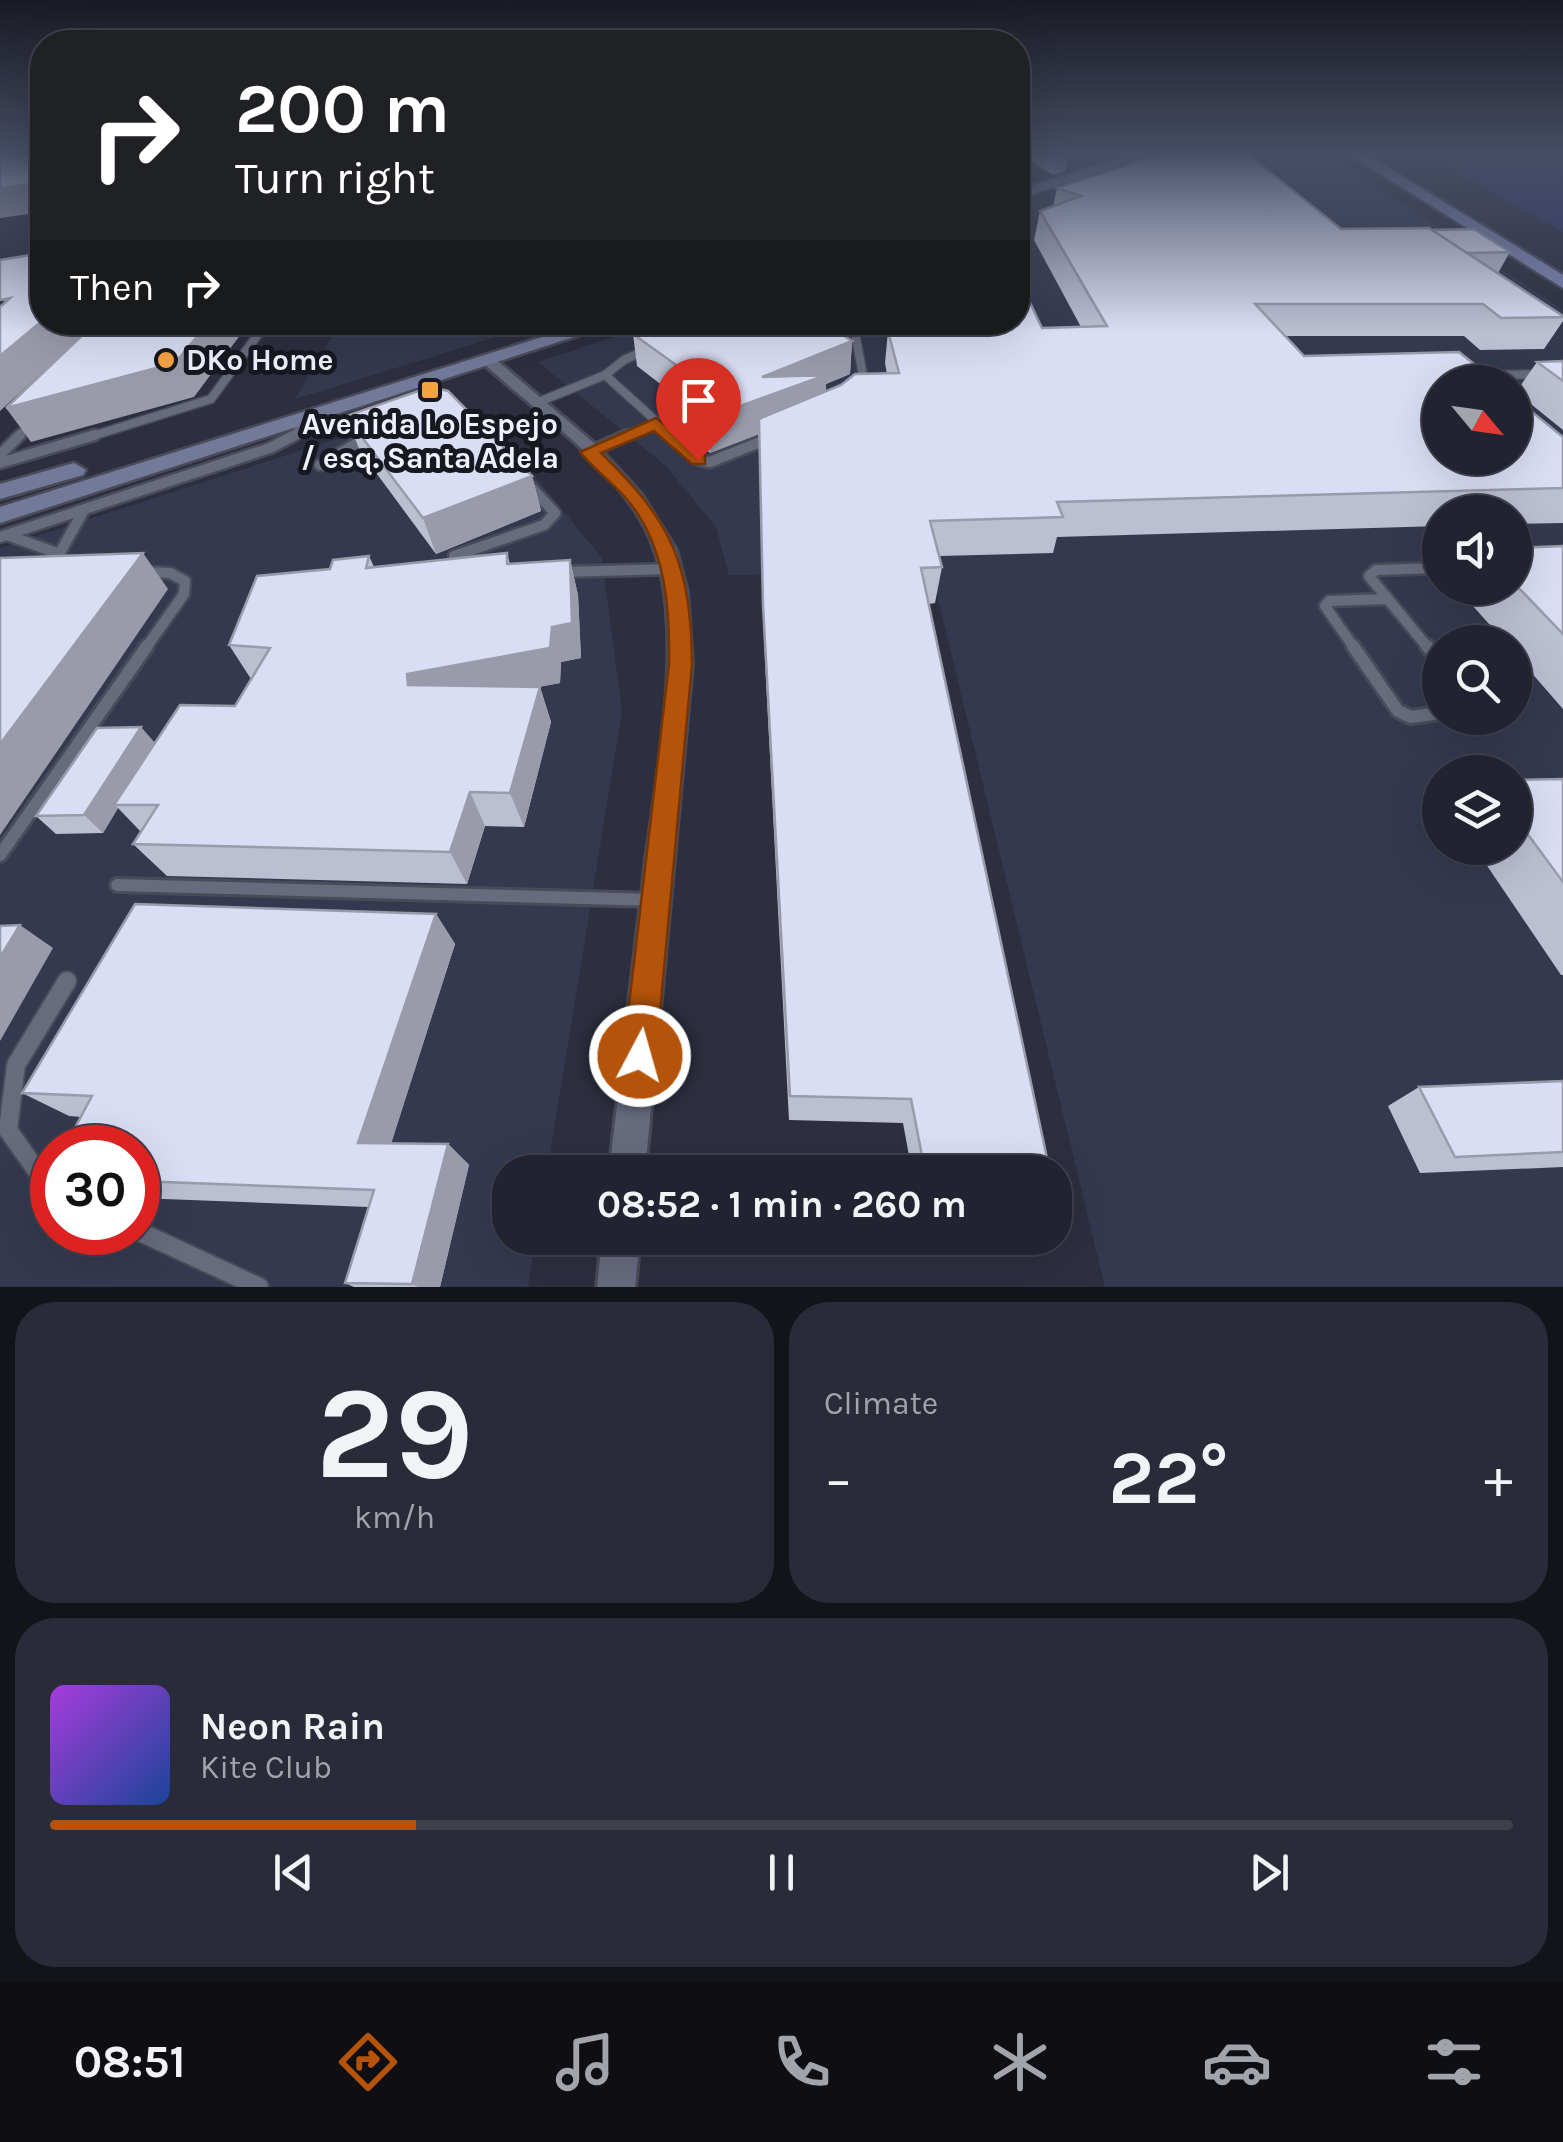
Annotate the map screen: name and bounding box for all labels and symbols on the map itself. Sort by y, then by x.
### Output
place label: DKo Home [186,342,333,378]
marker: DKo Home [155,349,177,371]
pin [656,358,741,461]
north arrow [1422,365,1532,475]
marker: Avenida Lo Espejo / esq. Santa Adela [419,379,441,401]
place label: Avenida Lo Espejo / esq. Santa Adela [301,406,559,476]
position arrow [588,1004,692,1108]
speed limit sign: 30 [30,1125,160,1255]

